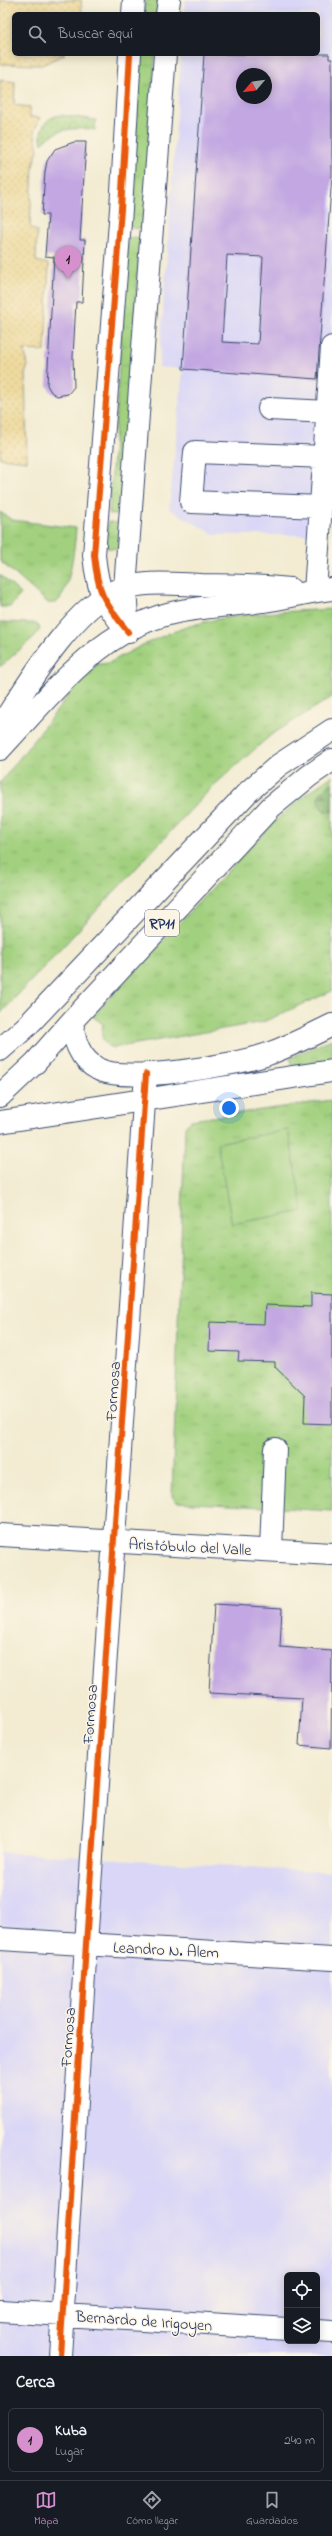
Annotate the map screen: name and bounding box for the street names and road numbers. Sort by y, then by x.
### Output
road number: RP11 [145,910,179,936]
street label: Formosa [100,1361,128,1423]
street label: Aristóbulo del Valle [128,1533,253,1563]
street label: Formosa [77,1684,105,1746]
street label: Leandro N. Alem [112,1936,219,1966]
street label: Formosa [55,2007,83,2069]
street label: Bernardo de Irigoyen [74,2305,213,2339]

